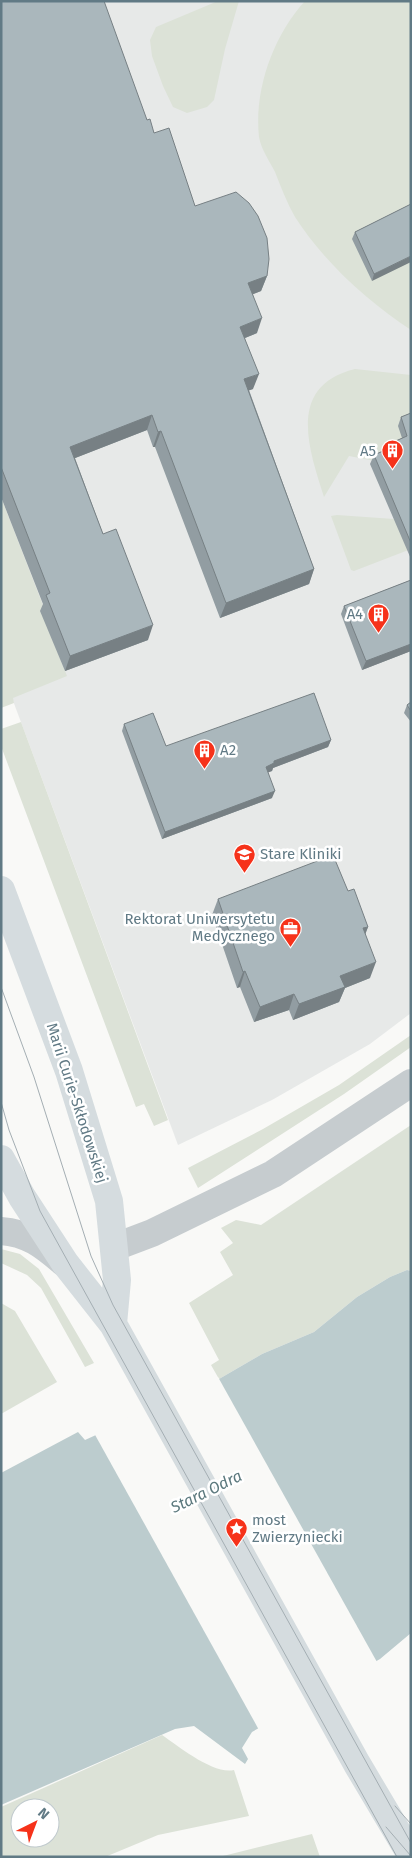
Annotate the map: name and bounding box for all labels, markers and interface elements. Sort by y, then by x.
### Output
building icon: A5 [380,439,404,470]
place label: A5 [360,442,376,460]
building icon: A4 [367,602,391,633]
place label: A4 [347,605,363,623]
building icon: A2 [192,738,216,769]
place label: A2 [220,741,236,759]
school or university icon: Stare Kliniki [232,842,256,873]
place label: Stare Kliniki [260,845,342,863]
place label: Rektorat Uniwersytetu Medycznego [124,910,275,945]
office icon: Rektorat Uniwersytetu Medycznego [279,916,303,947]
street label: Marii Curie-Skłodowskiej [43,1021,111,1185]
water label: Stara Odra [167,1466,245,1517]
place label: most Zwierzyniecki [252,1511,343,1546]
place icon: most Zwierzyniecki [224,1517,248,1548]
north arrow [10,1798,60,1848]
text: N [34,1804,53,1823]

